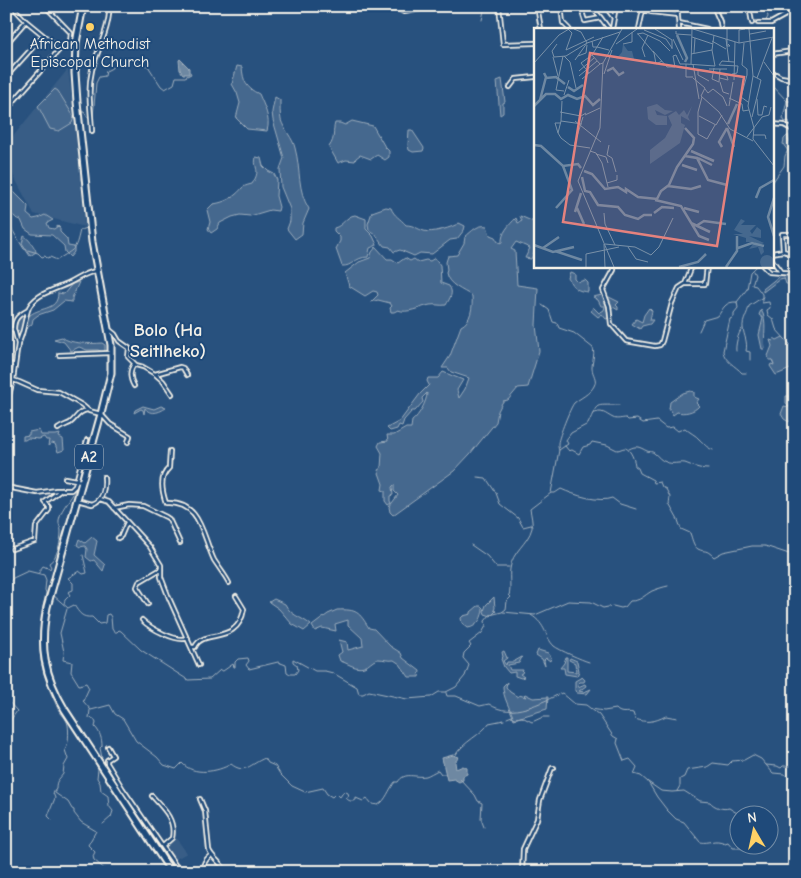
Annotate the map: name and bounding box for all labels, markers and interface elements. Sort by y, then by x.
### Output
marker: African Methodist Episcopal Church [84,21,96,33]
inset map [534,28,774,268]
place label: African Methodist Episcopal Church [30,35,151,71]
district label: Bolo (Ha Seitlheko) [130,320,206,362]
road number: A2 [75,444,103,470]
north arrow [728,806,778,856]
text: N [746,809,758,827]

